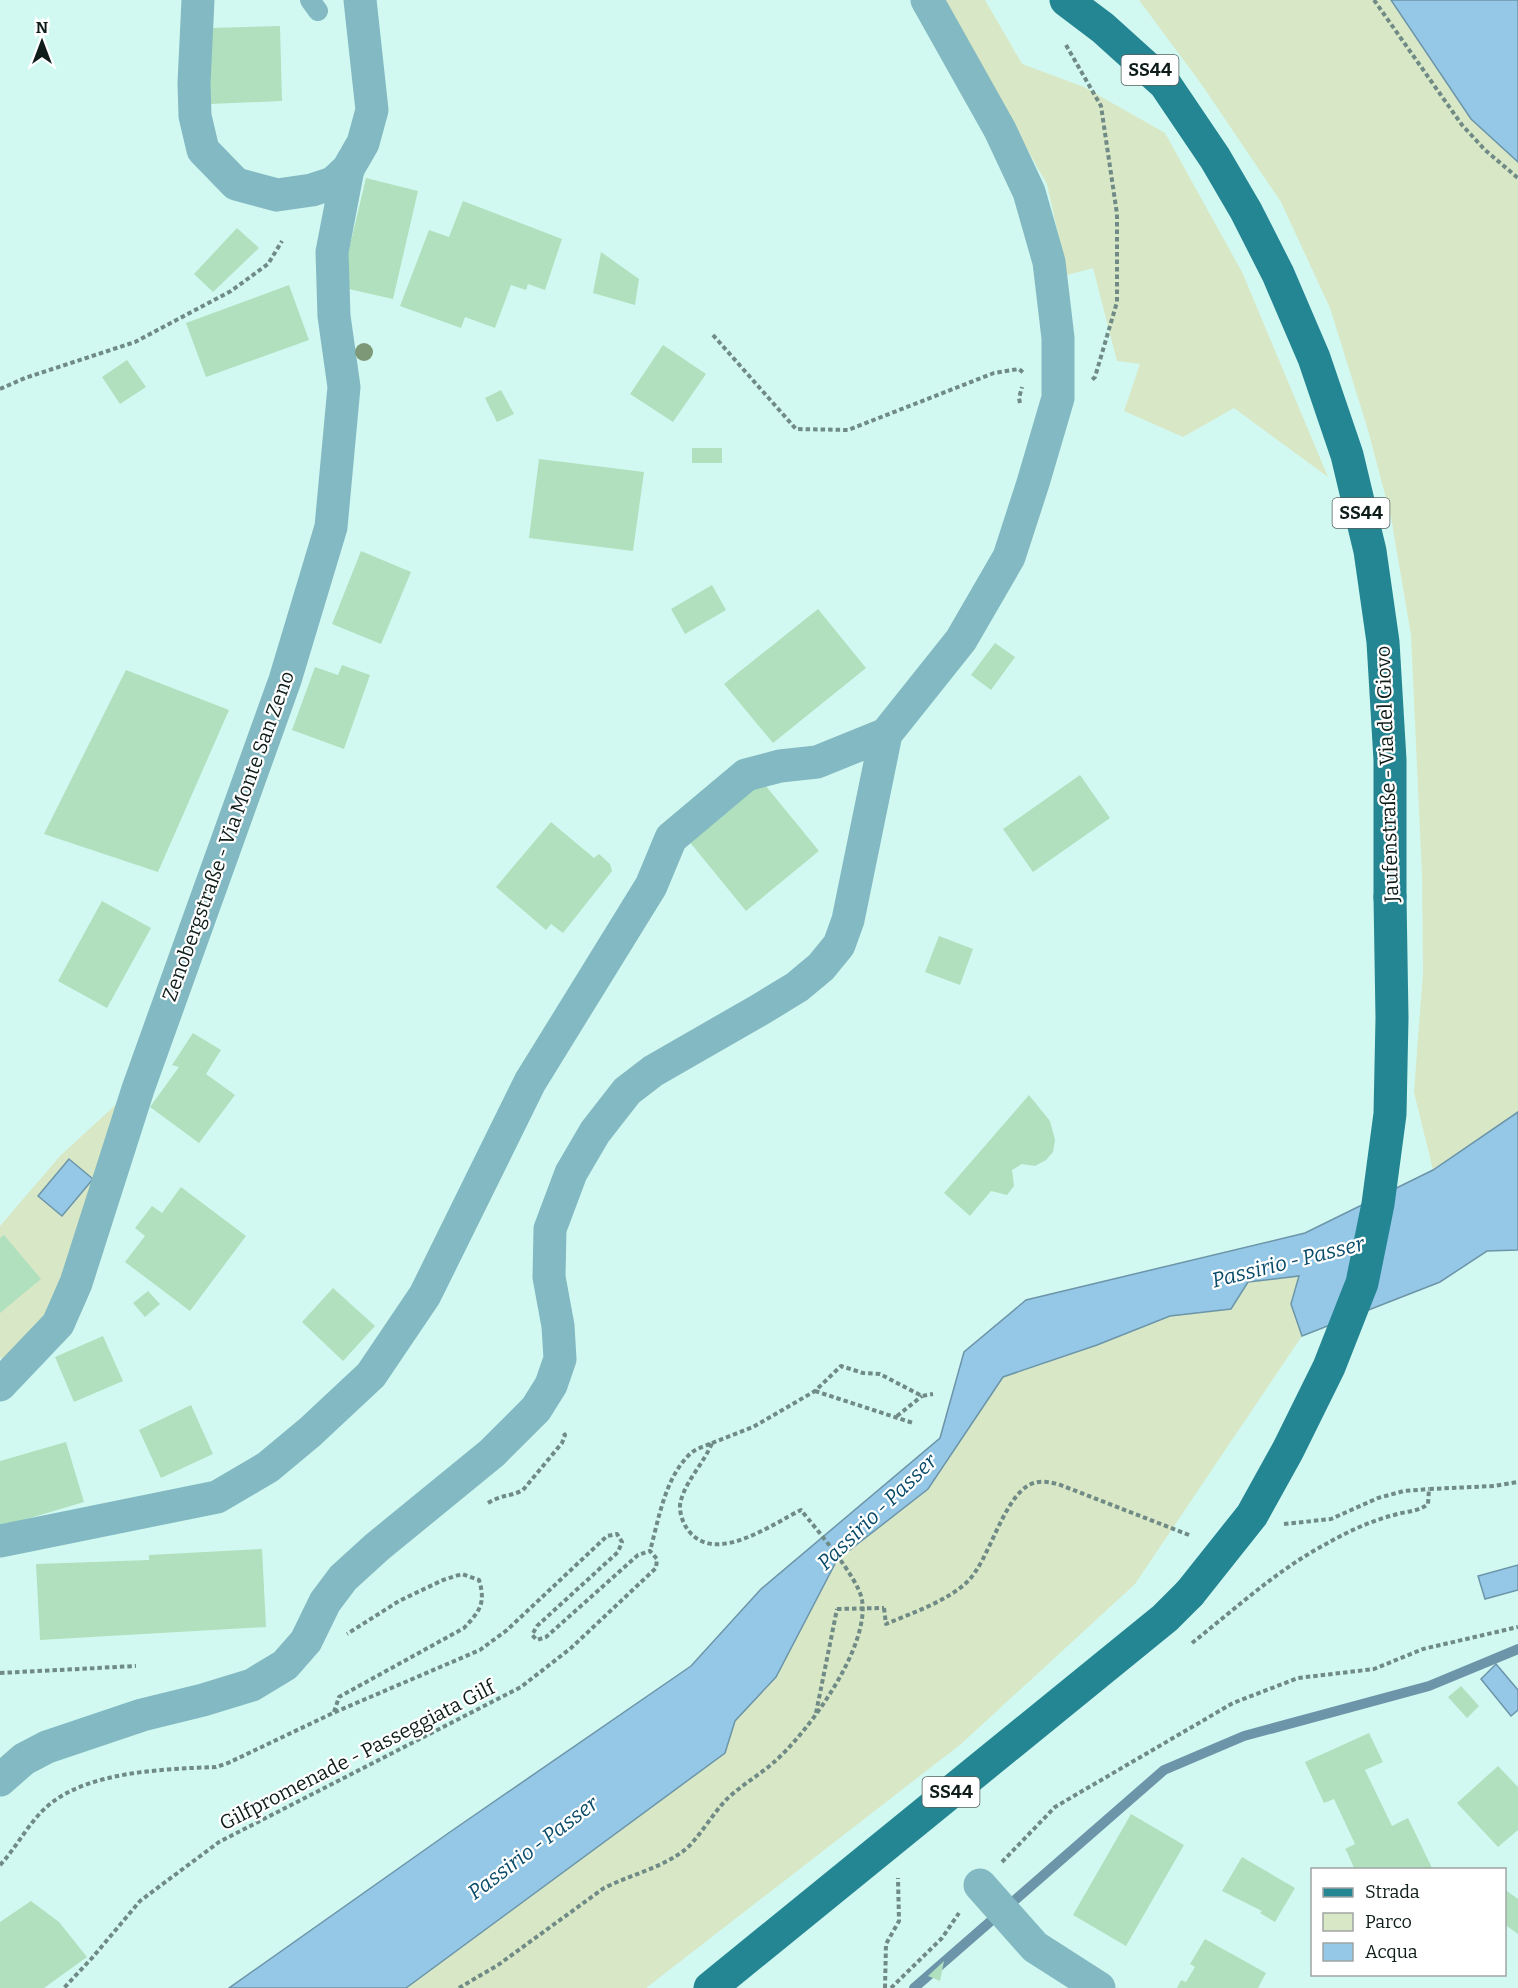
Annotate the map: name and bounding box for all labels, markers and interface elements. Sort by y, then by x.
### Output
north arrow [12,12,72,72]
text: N [36,18,48,37]
road number: SS44 [1122,55,1178,85]
road number: SS44 [1332,498,1390,528]
street label: Jaufenstraße - Via del Giovo [1371,645,1404,904]
street label: Zenobergstraße - Via Monte San Zeno [157,668,299,1004]
water label: Passirio - Passer [1209,1230,1368,1294]
water label: Passirio - Passer [812,1447,943,1576]
street label: Gilfpromenade - Passeggiata Gilf [215,1674,500,1835]
road number: SS44 [922,1777,980,1807]
water label: Passirio - Passer [463,1790,604,1905]
legend [1311,1868,1506,1976]
text: Strada [1365,1881,1420,1903]
text: Parco [1365,1911,1412,1933]
text: Acqua [1365,1941,1418,1963]

